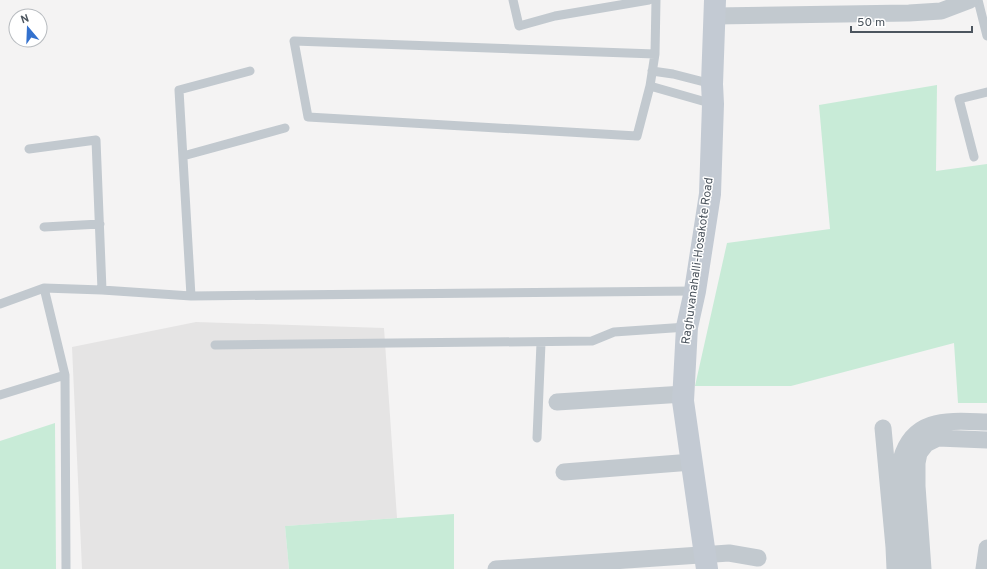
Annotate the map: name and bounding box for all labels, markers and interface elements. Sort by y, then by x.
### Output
north arrow [8,8,48,48]
scale bar [851,8,972,34]
text: N [19,12,31,27]
text: 50 m [857,15,885,31]
street label: Raghuvanahalli-Hosakote Road [678,177,718,345]

